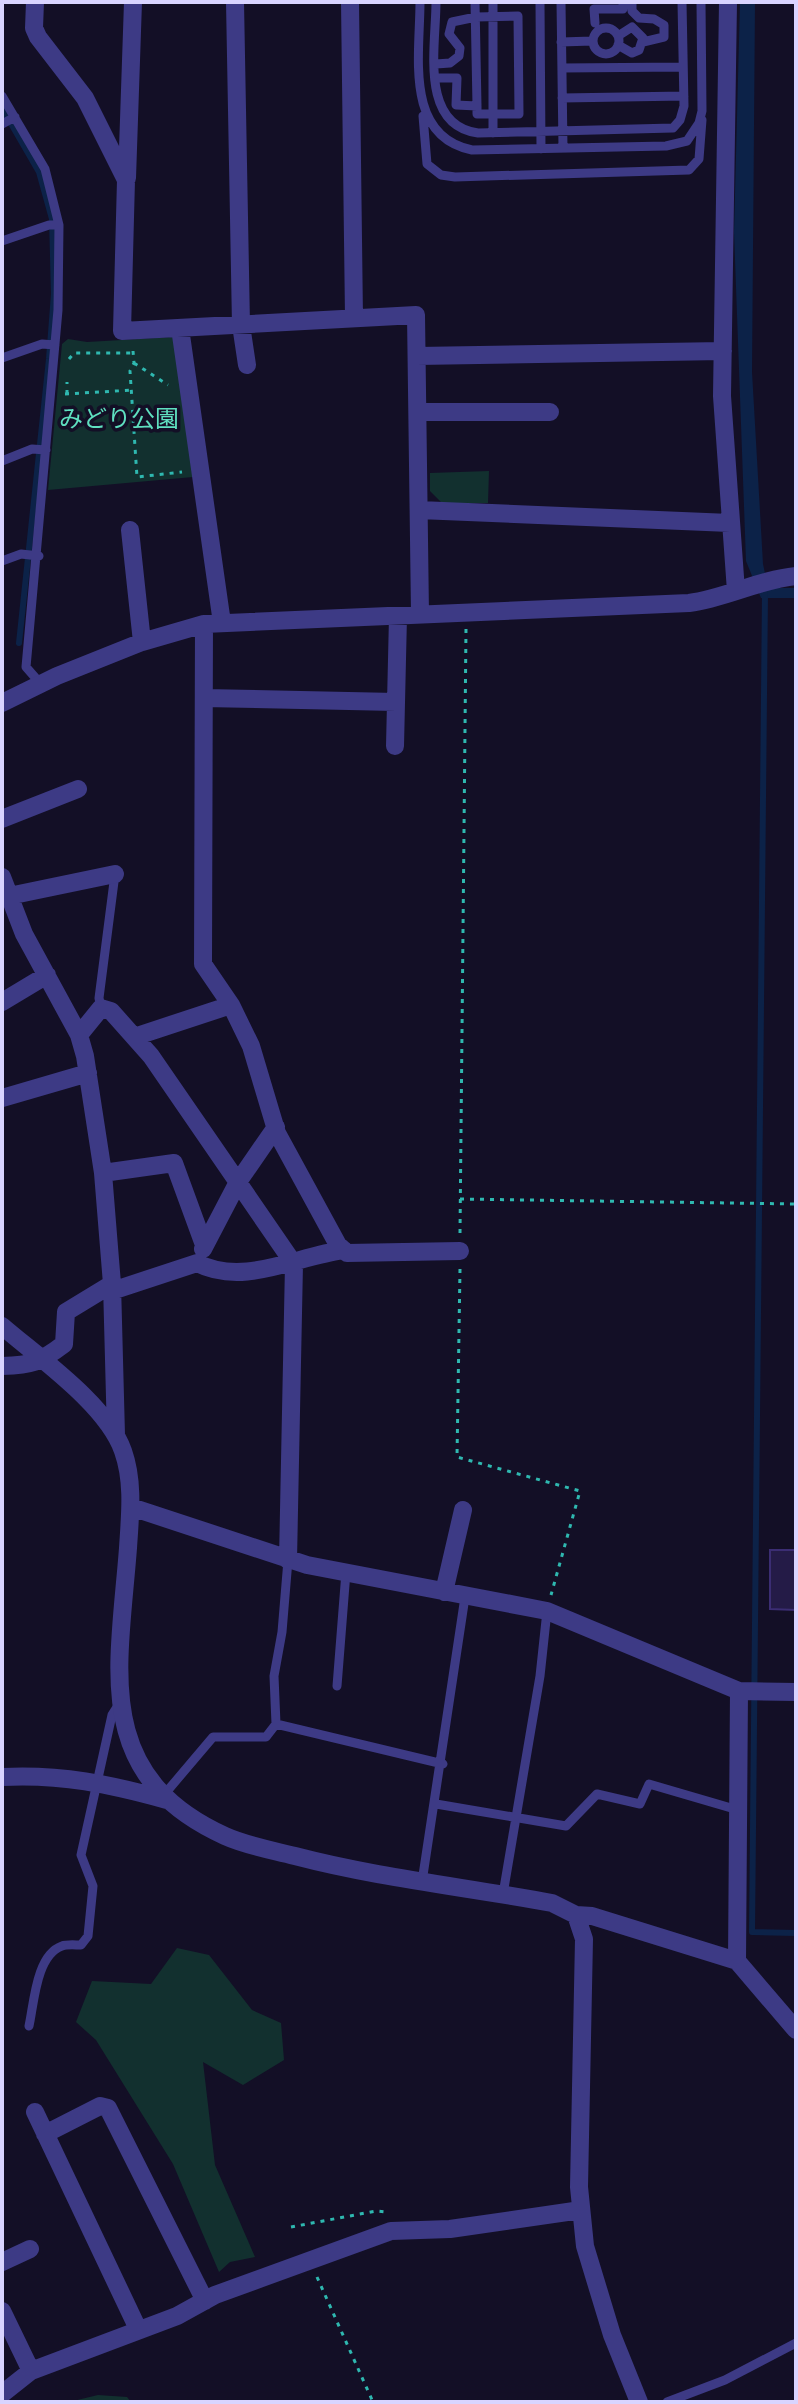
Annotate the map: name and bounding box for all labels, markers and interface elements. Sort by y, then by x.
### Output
park label: みどり公園 [59,404,179,433]

